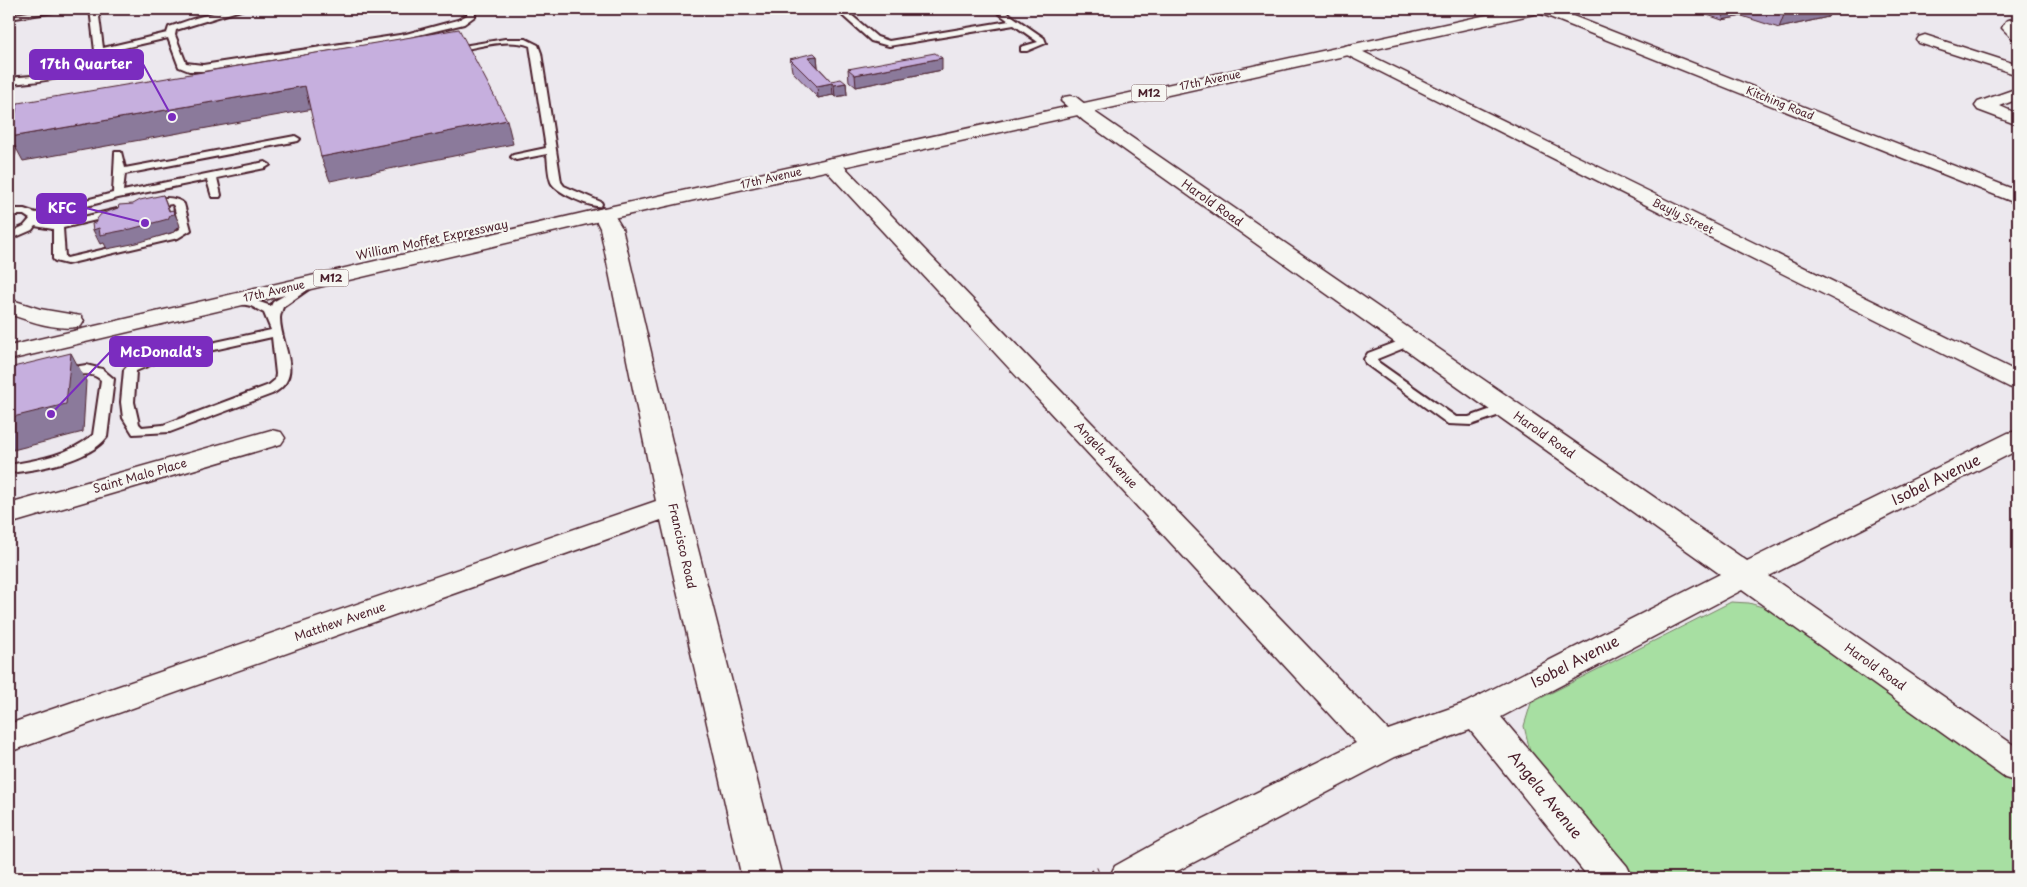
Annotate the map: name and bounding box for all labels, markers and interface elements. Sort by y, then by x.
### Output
callout: 17th Quarter [30,50,143,79]
text: 17th Quarter [40,53,133,74]
street label: 17th Avenue [1177,65,1242,94]
street label: Kitching Road [1744,81,1817,124]
road number: M12 [1132,85,1166,102]
street label: 17th Avenue [738,162,803,193]
street label: Harold Road [1178,174,1247,230]
street label: Bayly Street [1649,193,1717,238]
callout: KFC [37,194,86,223]
text: KFC [48,197,77,218]
street label: William Moffet Expressway [354,214,509,264]
road number: M12 [314,270,348,286]
street label: 17th Avenue [241,275,306,306]
callout: McDonald's [110,337,212,366]
text: McDonald's [120,341,202,362]
street label: Harold Road [1510,406,1579,462]
street label: Angela Avenue [1071,417,1143,492]
street label: Isobel Avenue [1887,447,1984,510]
street label: Saint Malo Place [91,453,189,497]
street label: Francisco Road [664,501,702,590]
street label: Matthew Avenue [292,597,388,645]
street label: Isobel Avenue [1526,629,1623,693]
street label: Harold Road [1841,638,1910,694]
street label: Angela Avenue [1504,745,1589,843]

